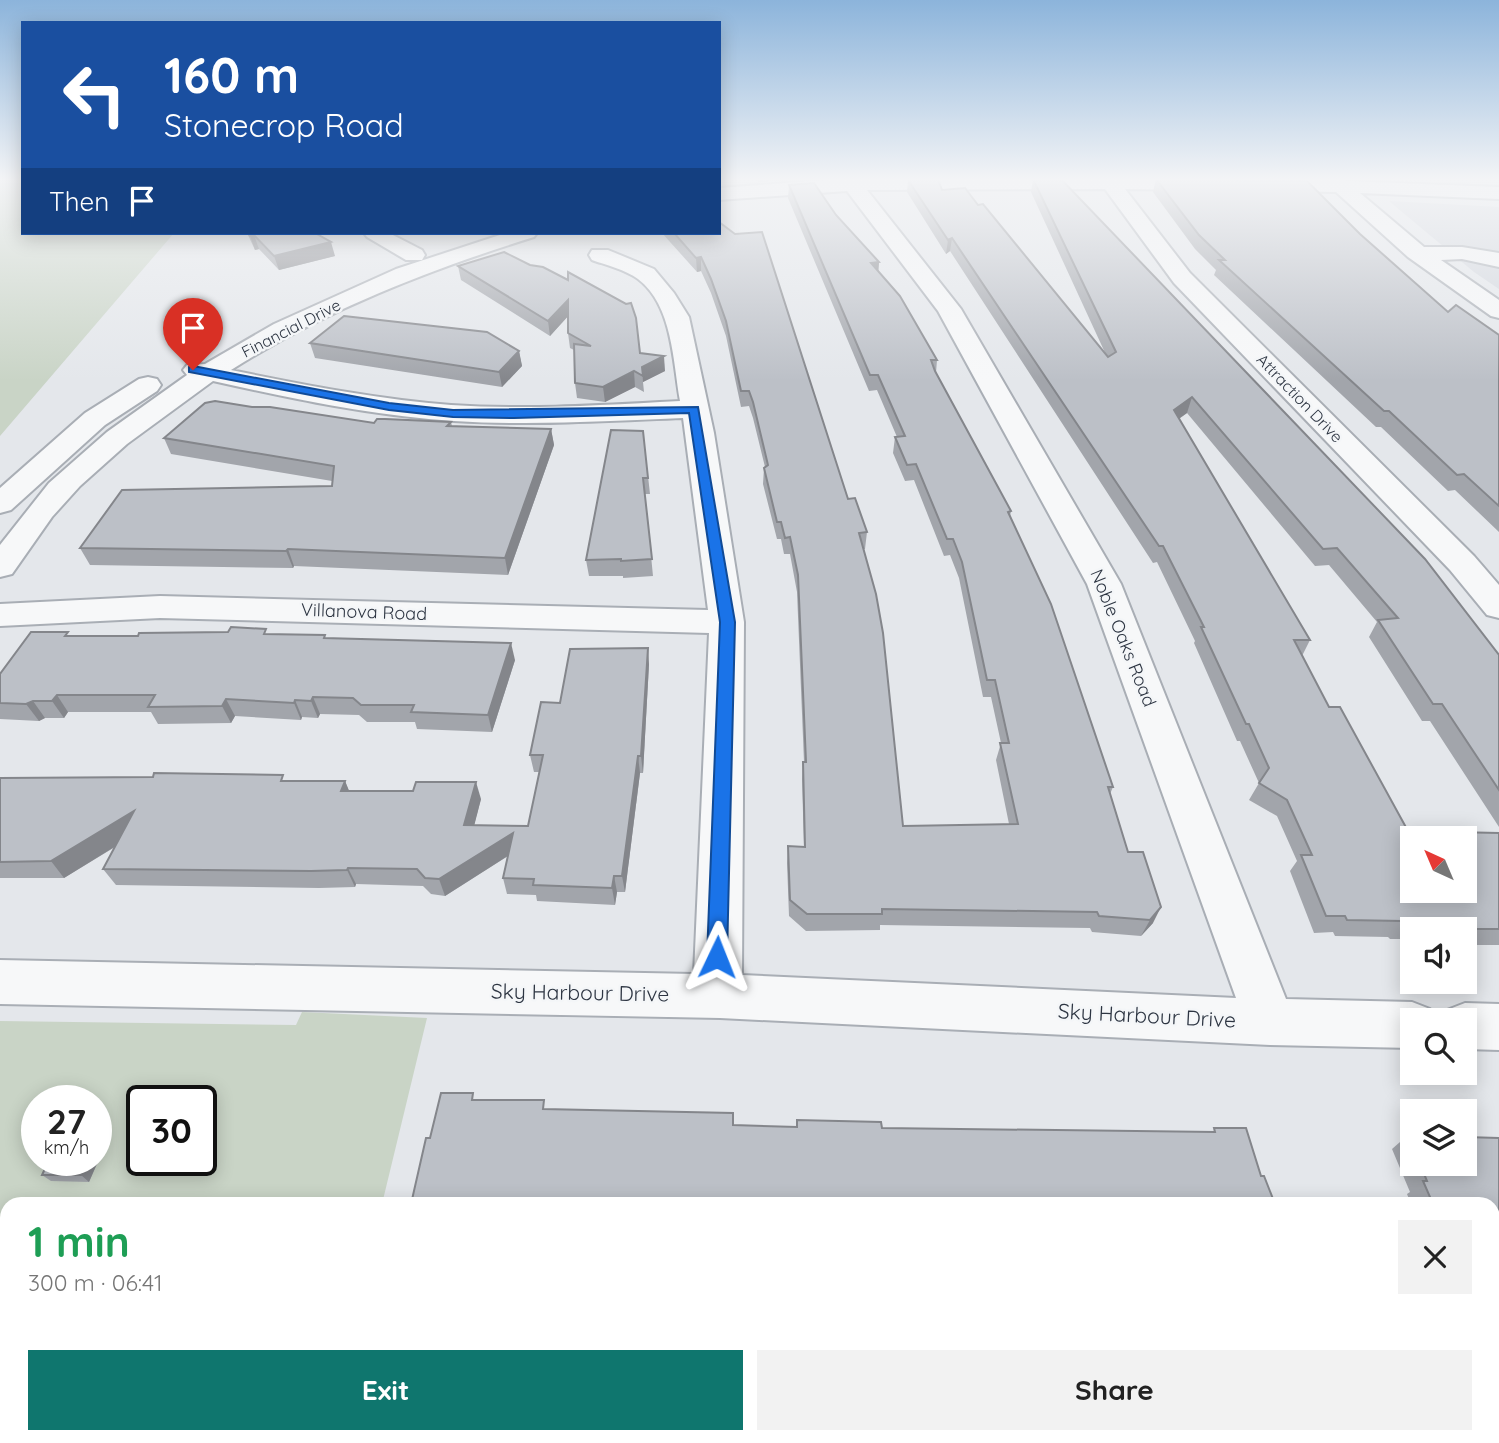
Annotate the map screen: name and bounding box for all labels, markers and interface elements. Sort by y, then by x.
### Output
text: 160 m [164,44,299,105]
icon: left [49,49,140,140]
text: Stonecrop Road [164,105,404,145]
icon: arrive [123,182,161,220]
text: Then [49,185,109,218]
street label: Financial Drive [238,294,344,362]
pin [163,298,223,370]
icon: arrive [174,309,212,347]
street label: Attraction Drive [1253,349,1347,447]
street label: Noble Oaks Road [1085,566,1162,710]
street label: Villanova Road [301,598,427,625]
north arrow [1400,826,1477,903]
map controls [1400,826,1477,1176]
button: sound [1400,917,1477,994]
position arrow [680,920,754,994]
street label: Sky Harbour Drive [491,977,669,1007]
street label: Sky Harbour Drive [1057,997,1237,1033]
button: search [1400,1008,1477,1085]
speed limit sign: 30 [126,1085,217,1176]
text: 27 [47,1099,86,1143]
button: layers [1400,1099,1477,1176]
text: km/h [44,1136,89,1159]
text: 1 min [28,1215,130,1268]
button: close [1398,1220,1472,1294]
text: 300 m · 06:41 [28,1268,163,1297]
button: Exit [28,1350,743,1430]
button: Share [757,1350,1472,1430]

